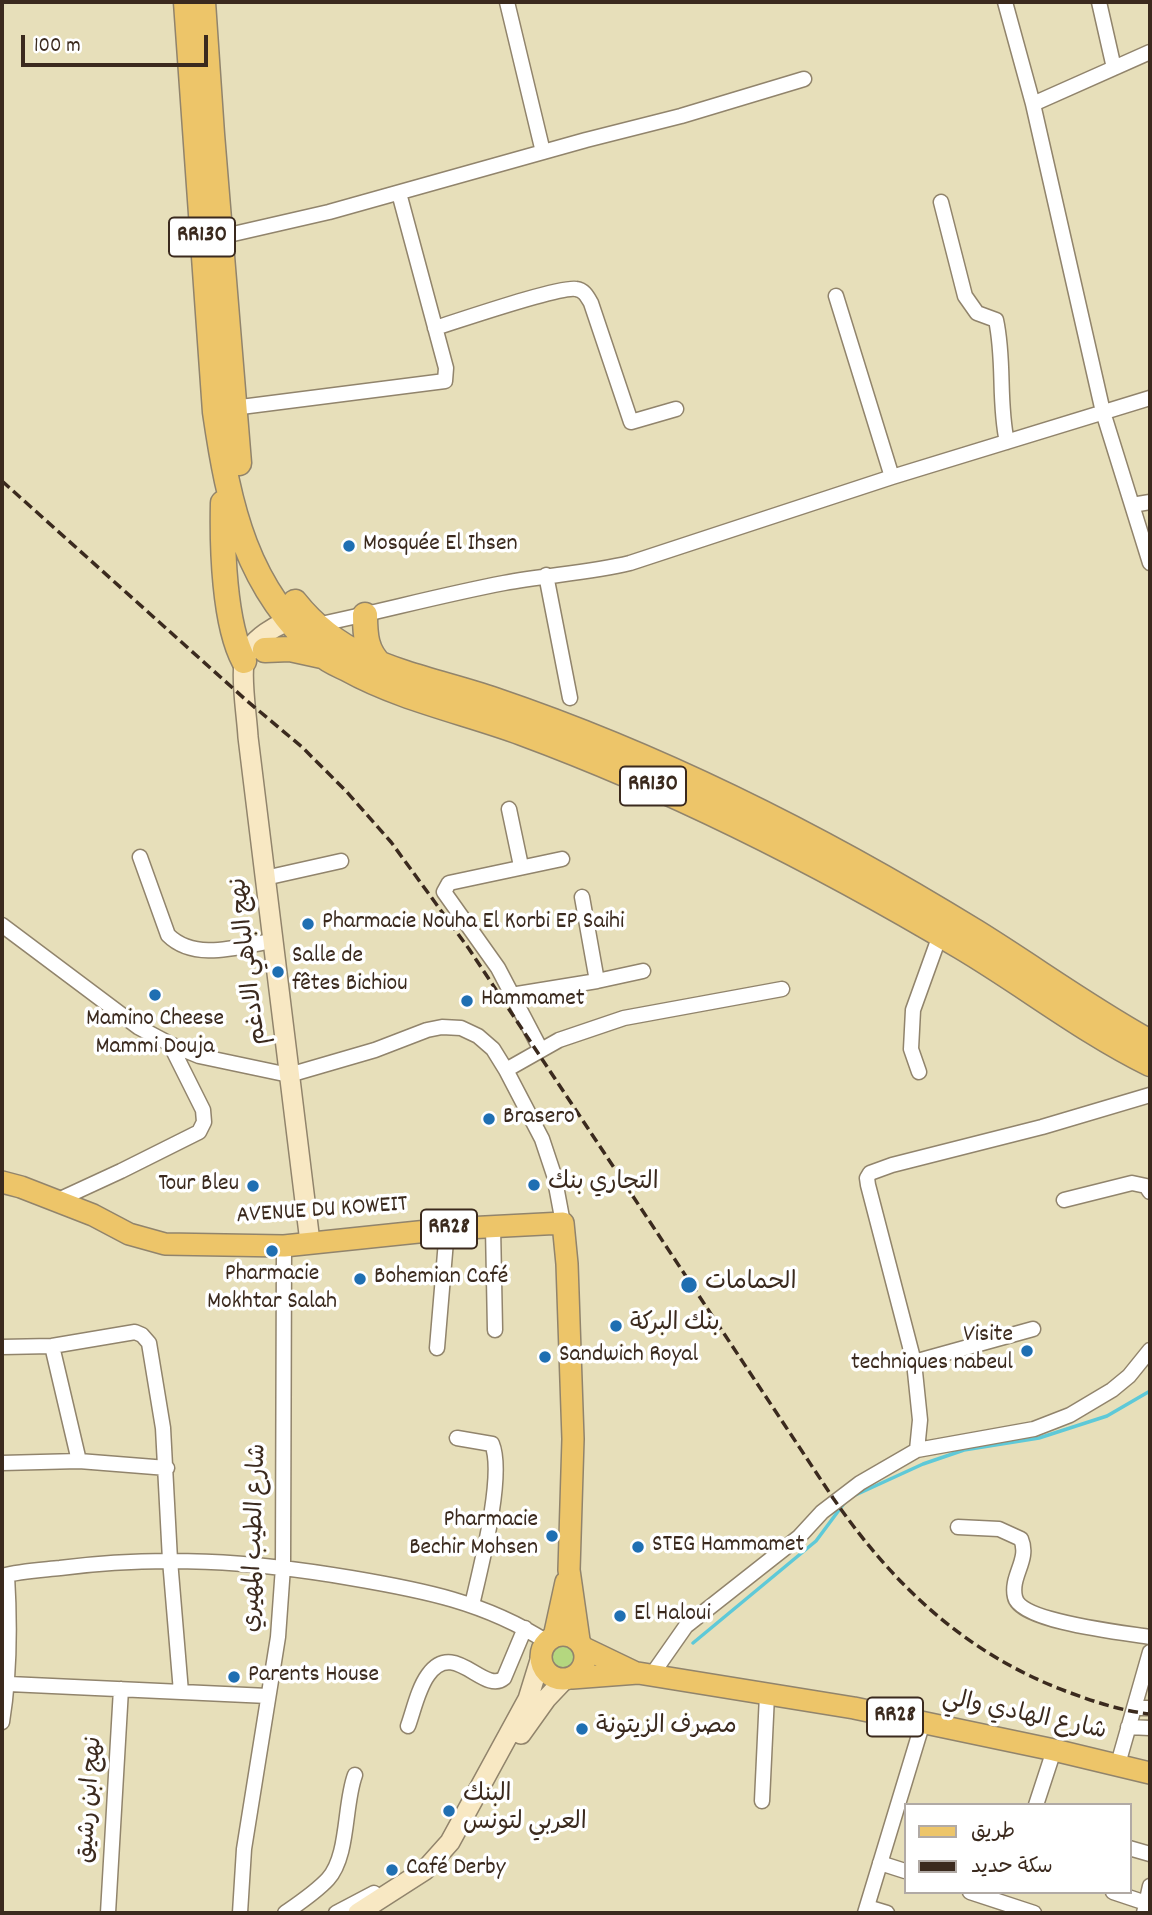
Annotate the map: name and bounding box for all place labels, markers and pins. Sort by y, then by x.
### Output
place label: Mosquée El Ihsen [363,532,518,560]
marker: Mosquée El Ihsen [341,538,357,554]
place label: Pharmacie Nouha El Korbi EP Saihi [322,910,624,938]
marker: Pharmacie Nouha El Korbi EP Saihi [300,916,316,932]
place label: Salle de fêtes Bichiou [292,944,408,1000]
marker: Salle de fêtes Bichiou [270,964,286,980]
marker: Mamino Cheese Mammi Douja [147,987,163,1003]
place label: Hammamet [481,987,585,1015]
marker: Hammamet [459,993,475,1009]
place label: Mamino Cheese Mammi Douja [86,1007,224,1063]
place label: Brasero [503,1105,575,1133]
marker: Brasero [481,1111,497,1127]
place label: التجاري بنك [548,1171,659,1199]
place label: Tour Bleu [158,1172,239,1200]
marker: التجاري بنك [526,1177,542,1193]
marker: Tour Bleu [245,1178,261,1194]
marker: Pharmacie Mokhtar Salah [264,1243,280,1259]
place label: Pharmacie Mokhtar Salah [207,1262,337,1318]
place label: Bohemian Café [374,1265,508,1293]
marker: Bohemian Café [352,1271,368,1287]
place label: الحمامات [705,1271,797,1299]
marker: الحمامات [679,1275,699,1295]
place label: بنك البركة [630,1312,720,1340]
marker: بنك البركة [608,1318,624,1334]
place label: Visite techniques nabeul [851,1323,1013,1379]
place label: Sandwich Royal [559,1343,698,1371]
marker: Visite techniques nabeul [1019,1343,1035,1359]
marker: Sandwich Royal [537,1349,553,1365]
place label: Pharmacie Bechir Mohsen [409,1508,538,1564]
marker: Pharmacie Bechir Mohsen [544,1528,560,1544]
place label: STEG Hammamet [652,1533,804,1561]
marker: STEG Hammamet [630,1539,646,1555]
place label: El Haloui [634,1602,711,1630]
marker: El Haloui [612,1608,628,1624]
place label: Parents House [248,1663,379,1691]
marker: Parents House [226,1669,242,1685]
place label: مصرف الزيتونة [596,1715,737,1743]
marker: مصرف الزيتونة [574,1721,590,1737]
place label: البنك العربي لتونس [463,1783,587,1839]
marker: البنك العربي لتونس [441,1803,457,1819]
place label: Café Derby [406,1856,505,1884]
marker: Café Derby [384,1862,400,1878]

